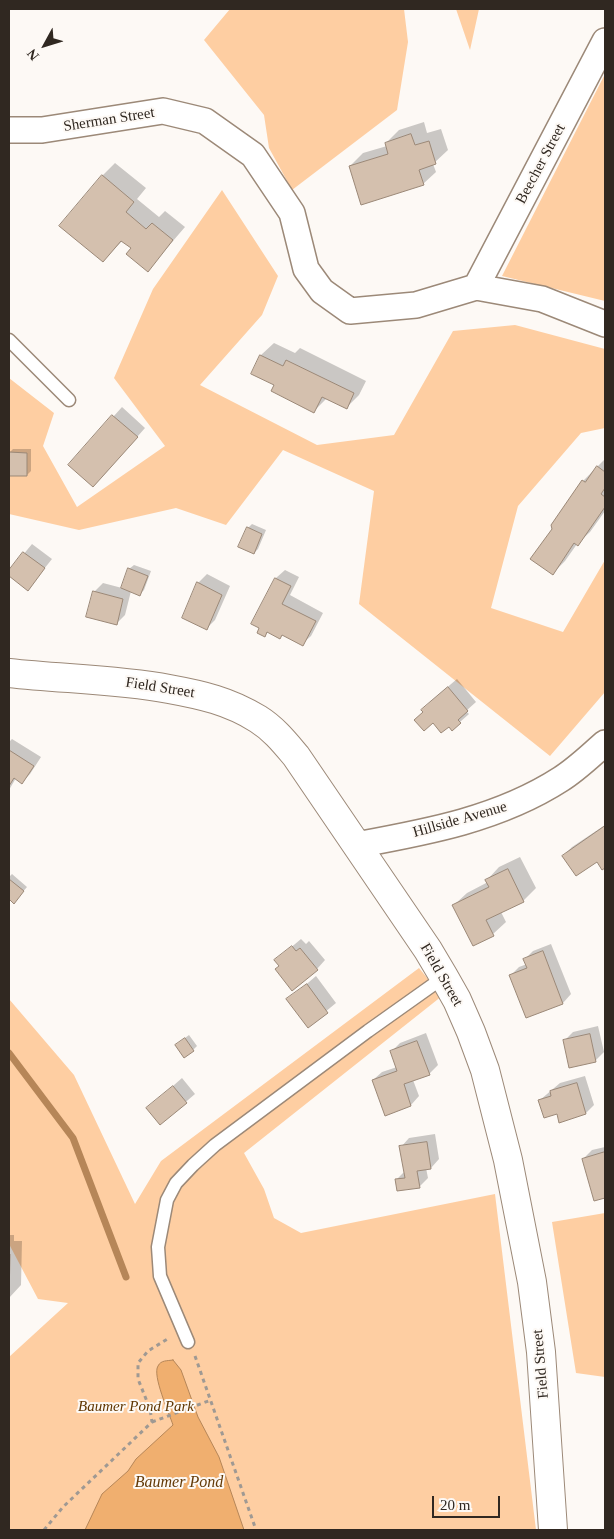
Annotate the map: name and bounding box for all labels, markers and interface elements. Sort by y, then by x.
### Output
north arrow [20,20,70,70]
text: N [24,46,42,63]
street label: Sherman Street [62,104,156,136]
street label: Beecher Street [512,121,570,207]
street label: Field Street [124,674,196,702]
street label: Hillside Avenue [411,798,509,842]
street label: Field Street [416,940,466,1010]
street label: Field Street [529,1329,553,1399]
park label: Baumer Pond Park [78,1398,194,1416]
water label: Baumer Pond [135,1473,223,1493]
scale bar [434,1486,502,1518]
text: 20 m [440,1497,470,1513]

